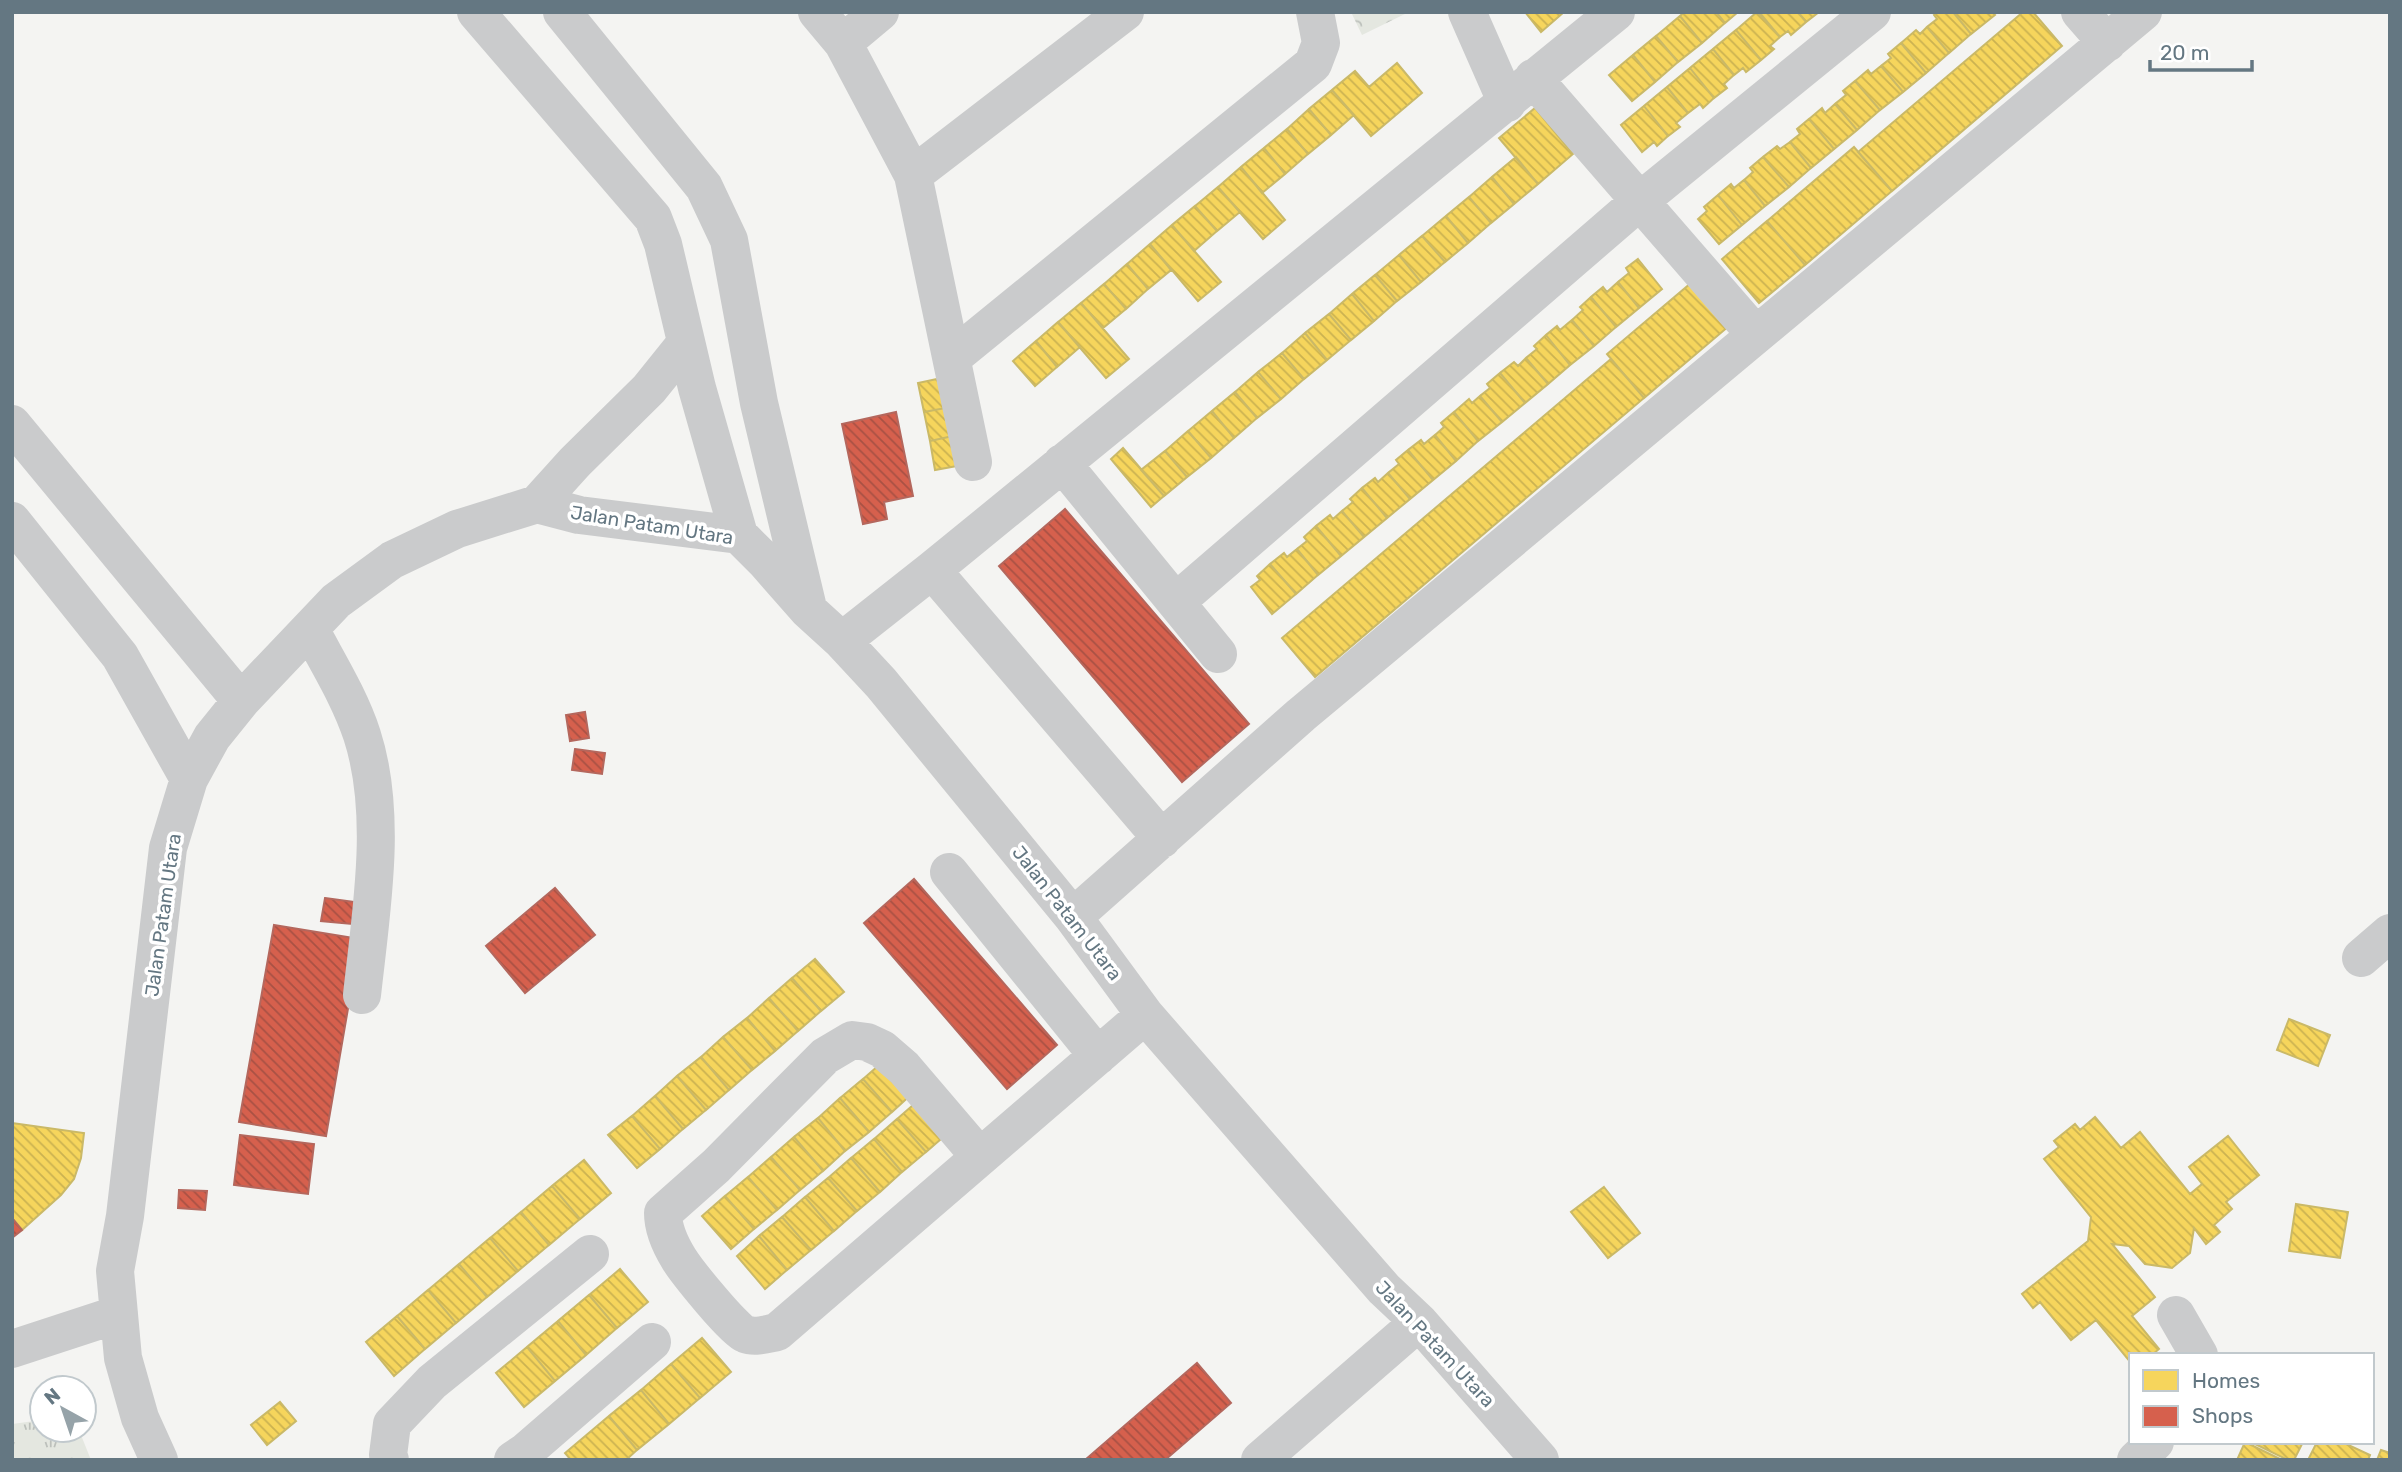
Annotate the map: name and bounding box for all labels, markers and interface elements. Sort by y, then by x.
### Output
scale bar [2150,28,2252,72]
text: 20 m [2160,40,2209,65]
street label: Jalan Patam Utara [569,501,735,549]
street label: Jalan Patam Utara [140,832,186,998]
street label: Jalan Patam Utara [1007,841,1127,985]
street label: Jalan Patam Utara [1371,1276,1499,1412]
legend [2129,1353,2374,1444]
text: Homes [2192,1368,2260,1393]
north arrow [28,1374,98,1444]
text: N [40,1383,65,1410]
text: Shops [2192,1403,2253,1428]

